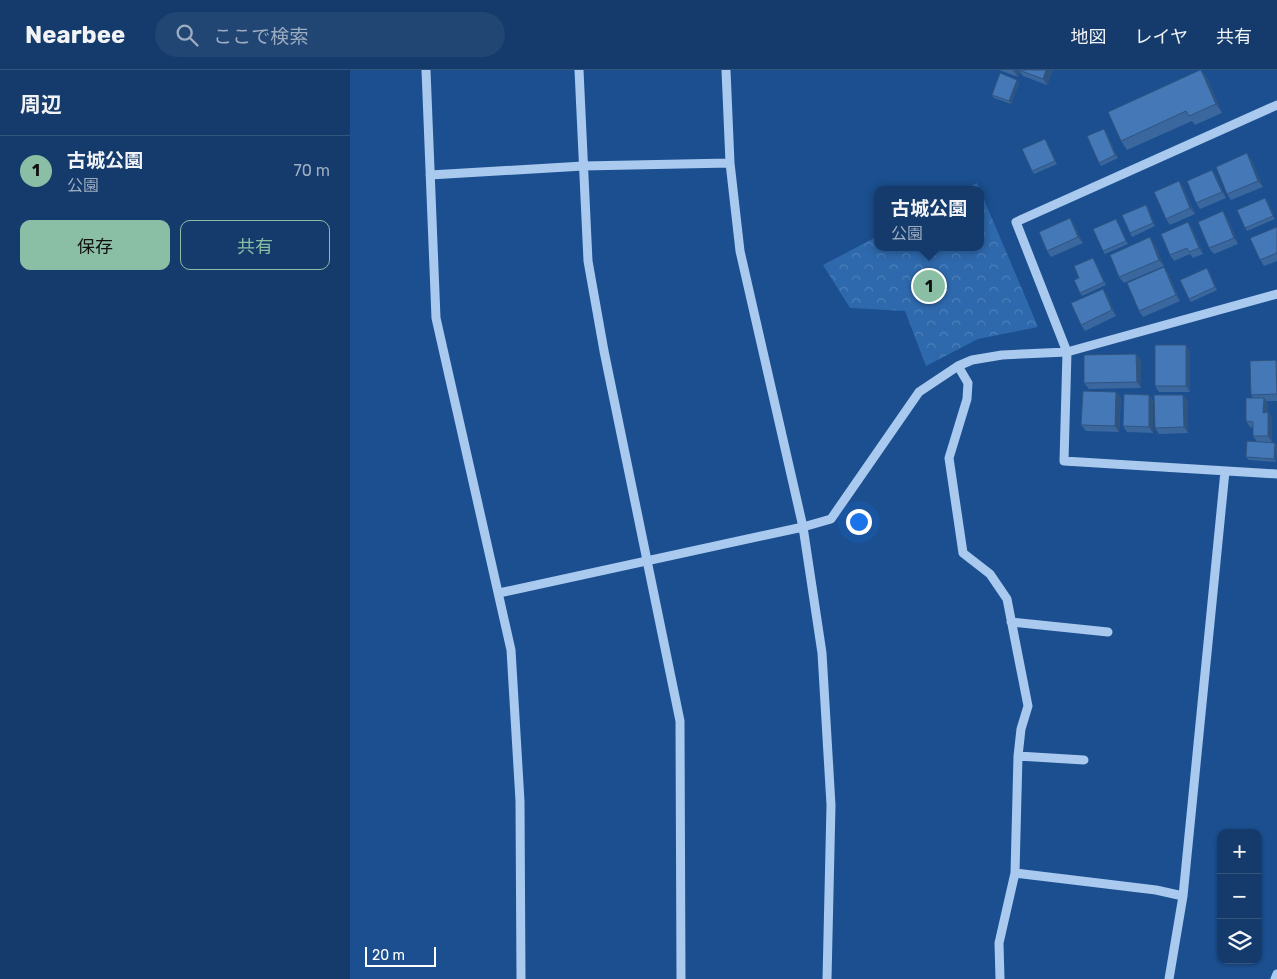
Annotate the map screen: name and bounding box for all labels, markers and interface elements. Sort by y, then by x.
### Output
search box [155,12,505,57]
text: Nearbee [25,21,125,49]
icon: search [173,21,201,49]
text: ここで検索 [213,25,308,48]
text: 地図 [1071,26,1107,48]
text: レイヤ [1135,26,1188,48]
text: 共有 [1216,26,1252,48]
text: 周辺 [20,92,62,117]
text: 古城公園 [67,149,143,172]
text: 1 [32,161,40,180]
text: 70 m [293,161,330,180]
text: 公園 [67,176,99,195]
popup [874,186,984,251]
text: 古城公園 [891,197,967,220]
button: 保存 [20,220,170,270]
button: 共有 [180,220,330,270]
text: 公園 [891,224,923,243]
pin: 1 [913,267,945,305]
your location [846,509,872,535]
map controls [1217,829,1262,964]
button: + [1217,829,1262,874]
button: − [1217,874,1262,919]
button: layers [1217,919,1262,964]
scale bar [365,944,436,967]
text: 20 m [372,947,405,964]

